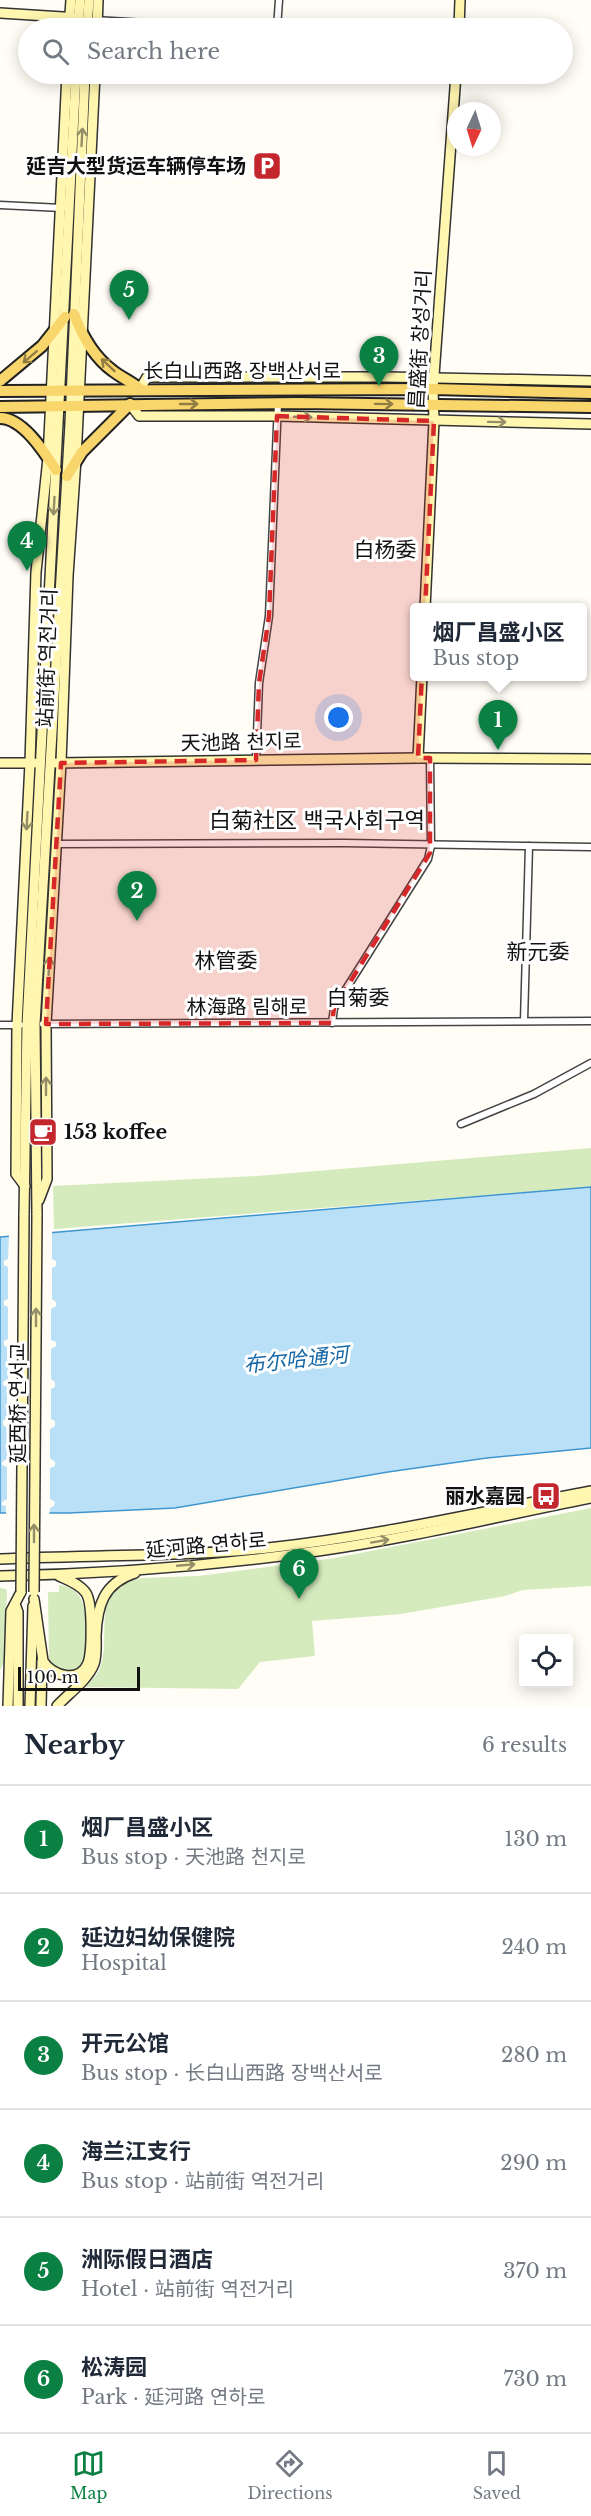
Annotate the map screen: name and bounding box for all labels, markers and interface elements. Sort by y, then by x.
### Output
search box [18,18,573,84]
icon: search [39,35,72,68]
text: Search here [87,38,220,65]
north arrow [447,102,501,156]
one-way arrow [76,128,88,148]
parking icon: 延吉大型货运车辆停车场 [251,150,283,182]
place label: 延吉大型货运车辆停车场 [26,154,246,178]
street label: 昌盛街 창성거리 [404,269,436,409]
pin: 5 [110,270,148,320]
pin: 3 [360,336,398,386]
one-way arrow [22,350,38,363]
one-way arrow [100,358,115,373]
street label: 长白山西路 장백산서로 [143,359,341,383]
one-way arrow [178,398,198,409]
one-way arrow [373,399,393,410]
one-way arrow [292,411,312,422]
one-way arrow [487,417,507,428]
one-way arrow [49,496,60,515]
pin: 4 [8,522,46,571]
district label: 白杨委 [354,537,417,563]
street label: 站前街 역전거리 [33,588,61,728]
popup [410,603,587,681]
text: 烟厂昌盛小区 [432,619,565,646]
text: Bus stop [432,646,519,670]
pin: 1 [478,700,518,750]
your location [324,703,353,732]
street label: 天池路 천지로 [180,729,302,755]
district label: 白菊社区 백국사회구역 [209,807,425,834]
one-way arrow [22,810,33,830]
pin: 2 [118,872,156,921]
district label: 新元委 [507,939,570,965]
district label: 林管委 [195,948,258,974]
one-way arrow [44,956,55,976]
district label: 白菊委 [327,985,390,1011]
street label: 林海路 림해로 [187,995,307,1019]
one-way arrow [40,1076,52,1096]
cafe icon: 153 koffee [27,1116,59,1148]
place label: 153 koffee [64,1120,167,1144]
one-way arrow [30,1308,42,1328]
water label: 布尔哈通河 [242,1341,354,1378]
street label: 延西桥 연서교 [6,1343,30,1463]
bus stop icon: 丽水嘉园 [530,1480,562,1512]
place label: 丽水嘉园 [445,1484,525,1508]
one-way arrow [29,1524,40,1544]
street label: 延河路 연하로 [145,1528,267,1562]
one-way arrow [369,1535,389,1546]
pin: 6 [280,1550,318,1599]
one-way arrow [176,1559,196,1570]
map controls [519,1634,573,1688]
button: locate [519,1634,573,1688]
scale bar [18,1664,140,1692]
text: 100 m [27,1667,79,1687]
text: Nearby [24,1729,125,1761]
text: 6 results [482,1733,567,1757]
text: 烟厂昌盛小区 [81,1814,213,1841]
text: 1 [39,1827,48,1851]
text: 130 m [504,1827,567,1851]
text: Bus stop · 天池路 천지로 [81,1845,306,1869]
text: 延边妇幼保健院 [81,1924,235,1951]
text: 2 [37,1935,50,1959]
text: 240 m [502,1935,567,1959]
text: Hospital [81,1951,167,1975]
text: 开元公馆 [81,2030,169,2057]
text: 3 [37,2043,50,2067]
text: 280 m [501,2043,567,2067]
text: Bus stop · 长白山西路 장백산서로 [81,2061,383,2085]
text: 海兰江支行 [81,2138,191,2165]
text: 4 [37,2151,50,2175]
text: 290 m [500,2151,567,2175]
text: Bus stop · 站前街 역전거리 [81,2169,324,2193]
text: 洲际假日酒店 [81,2246,213,2273]
text: 5 [38,2259,49,2283]
text: 370 m [503,2259,567,2283]
text: Hotel · 站前街 역전거리 [81,2277,294,2301]
text: 松涛园 [81,2354,147,2381]
text: 6 [37,2367,50,2391]
text: 730 m [503,2367,567,2391]
text: Park · 延河路 연하로 [81,2385,265,2409]
tab: Map [70,2447,107,2503]
tab: Directions [247,2447,332,2503]
tab: Saved [473,2447,521,2503]

